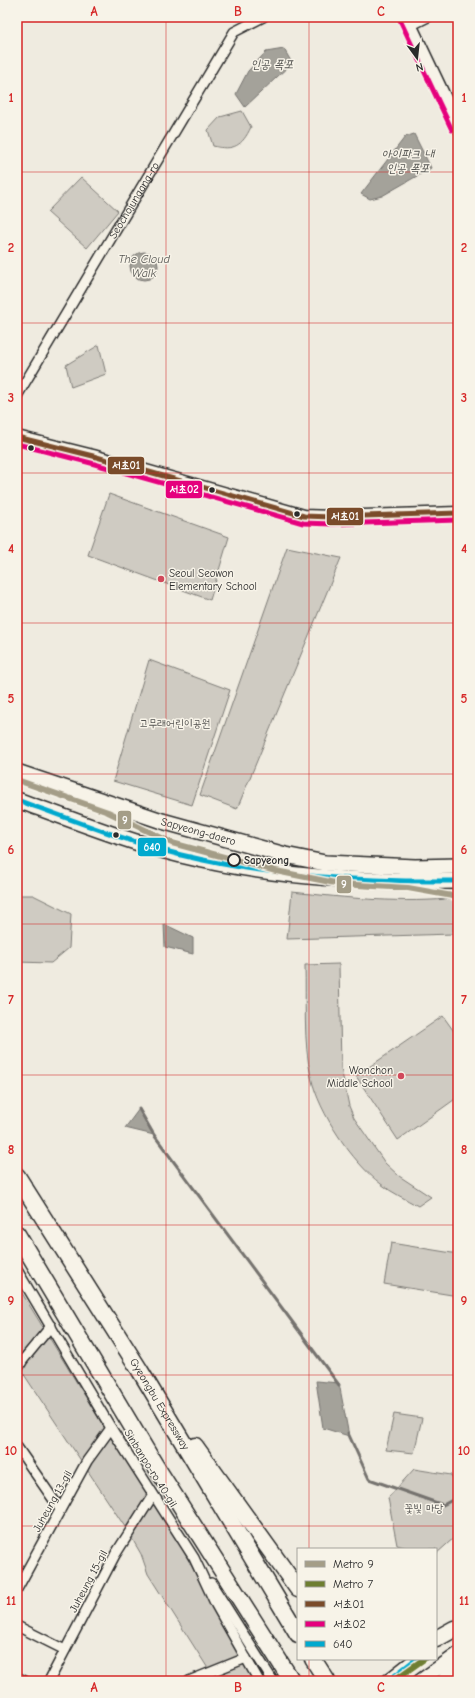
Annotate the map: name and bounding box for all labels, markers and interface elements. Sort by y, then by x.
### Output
text: A [90,4,98,19]
text: B [234,4,242,19]
text: C [377,4,385,19]
north arrow [397,38,437,78]
water label: 인공 폭포 [251,57,294,71]
text: N [414,60,425,74]
text: 1 [8,90,14,105]
text: 1 [461,90,467,105]
water label: 아이파크 내 인공 폭포 [382,147,436,175]
street label: Seochojungang-ro [106,160,162,241]
text: 2 [8,240,14,255]
text: 2 [461,240,467,255]
water label: The Cloud Walk [118,252,170,280]
text: 3 [8,390,14,405]
text: 3 [461,390,467,405]
unlabelled marker [26,443,36,453]
line badge: 서초01 [107,456,145,475]
text: 서초01 [112,459,140,472]
line badge: 서초02 [165,480,203,499]
text: 서초02 [169,483,199,496]
unlabelled marker [207,485,217,495]
line badge: 서초01 [326,507,364,526]
unlabelled marker [292,509,302,519]
text: 서초01 [331,510,359,523]
text: 4 [8,541,14,556]
text: 4 [461,541,467,556]
place label: Seoul Seowon Elementary School [169,567,257,593]
marker: Seoul Seowon Elementary School [156,574,166,584]
text: 5 [8,691,15,706]
text: 5 [461,691,468,706]
park label: 고무래어린이공원 [140,717,211,730]
line badge: 9 [117,810,132,830]
text: 9 [122,814,128,827]
street label: Sapyeong-daero [160,815,237,848]
unlabelled marker [111,830,121,840]
line badge: 640 [137,837,167,857]
text: 640 [143,841,161,854]
text: 6 [8,842,15,857]
text: 6 [461,842,468,857]
marker: Sapyeong [227,853,241,867]
place label: Sapyeong [244,854,289,867]
line badge: 9 [336,875,352,894]
text: 9 [341,878,347,891]
text: 7 [8,992,14,1007]
text: 7 [461,992,467,1007]
place label: Wonchon Middle School [327,1064,393,1090]
marker: Wonchon Middle School [396,1071,406,1081]
text: 8 [8,1142,14,1157]
text: 8 [461,1142,467,1157]
text: 9 [8,1293,15,1308]
text: 9 [461,1293,468,1308]
street label: Gyeongbu Expressway [127,1356,192,1452]
street label: Sinbanpo-ro 40-gil [121,1427,180,1510]
text: 10 [5,1443,17,1458]
text: 10 [458,1443,470,1458]
street label: Juheung 13-gil [30,1468,75,1534]
park label: 꽃빛 마당 [404,1502,444,1515]
street label: Juheung 15-gil [67,1548,110,1615]
legend [297,1548,437,1660]
text: Metro 9 [333,1557,374,1571]
text: Metro 7 [333,1577,373,1591]
text: 11 [6,1593,16,1608]
text: 11 [459,1593,469,1608]
text: 서초01 [333,1597,365,1611]
text: 서초02 [333,1617,366,1631]
text: 640 [333,1637,353,1651]
text: A [90,1680,98,1695]
text: B [234,1680,242,1695]
text: C [377,1680,385,1695]

